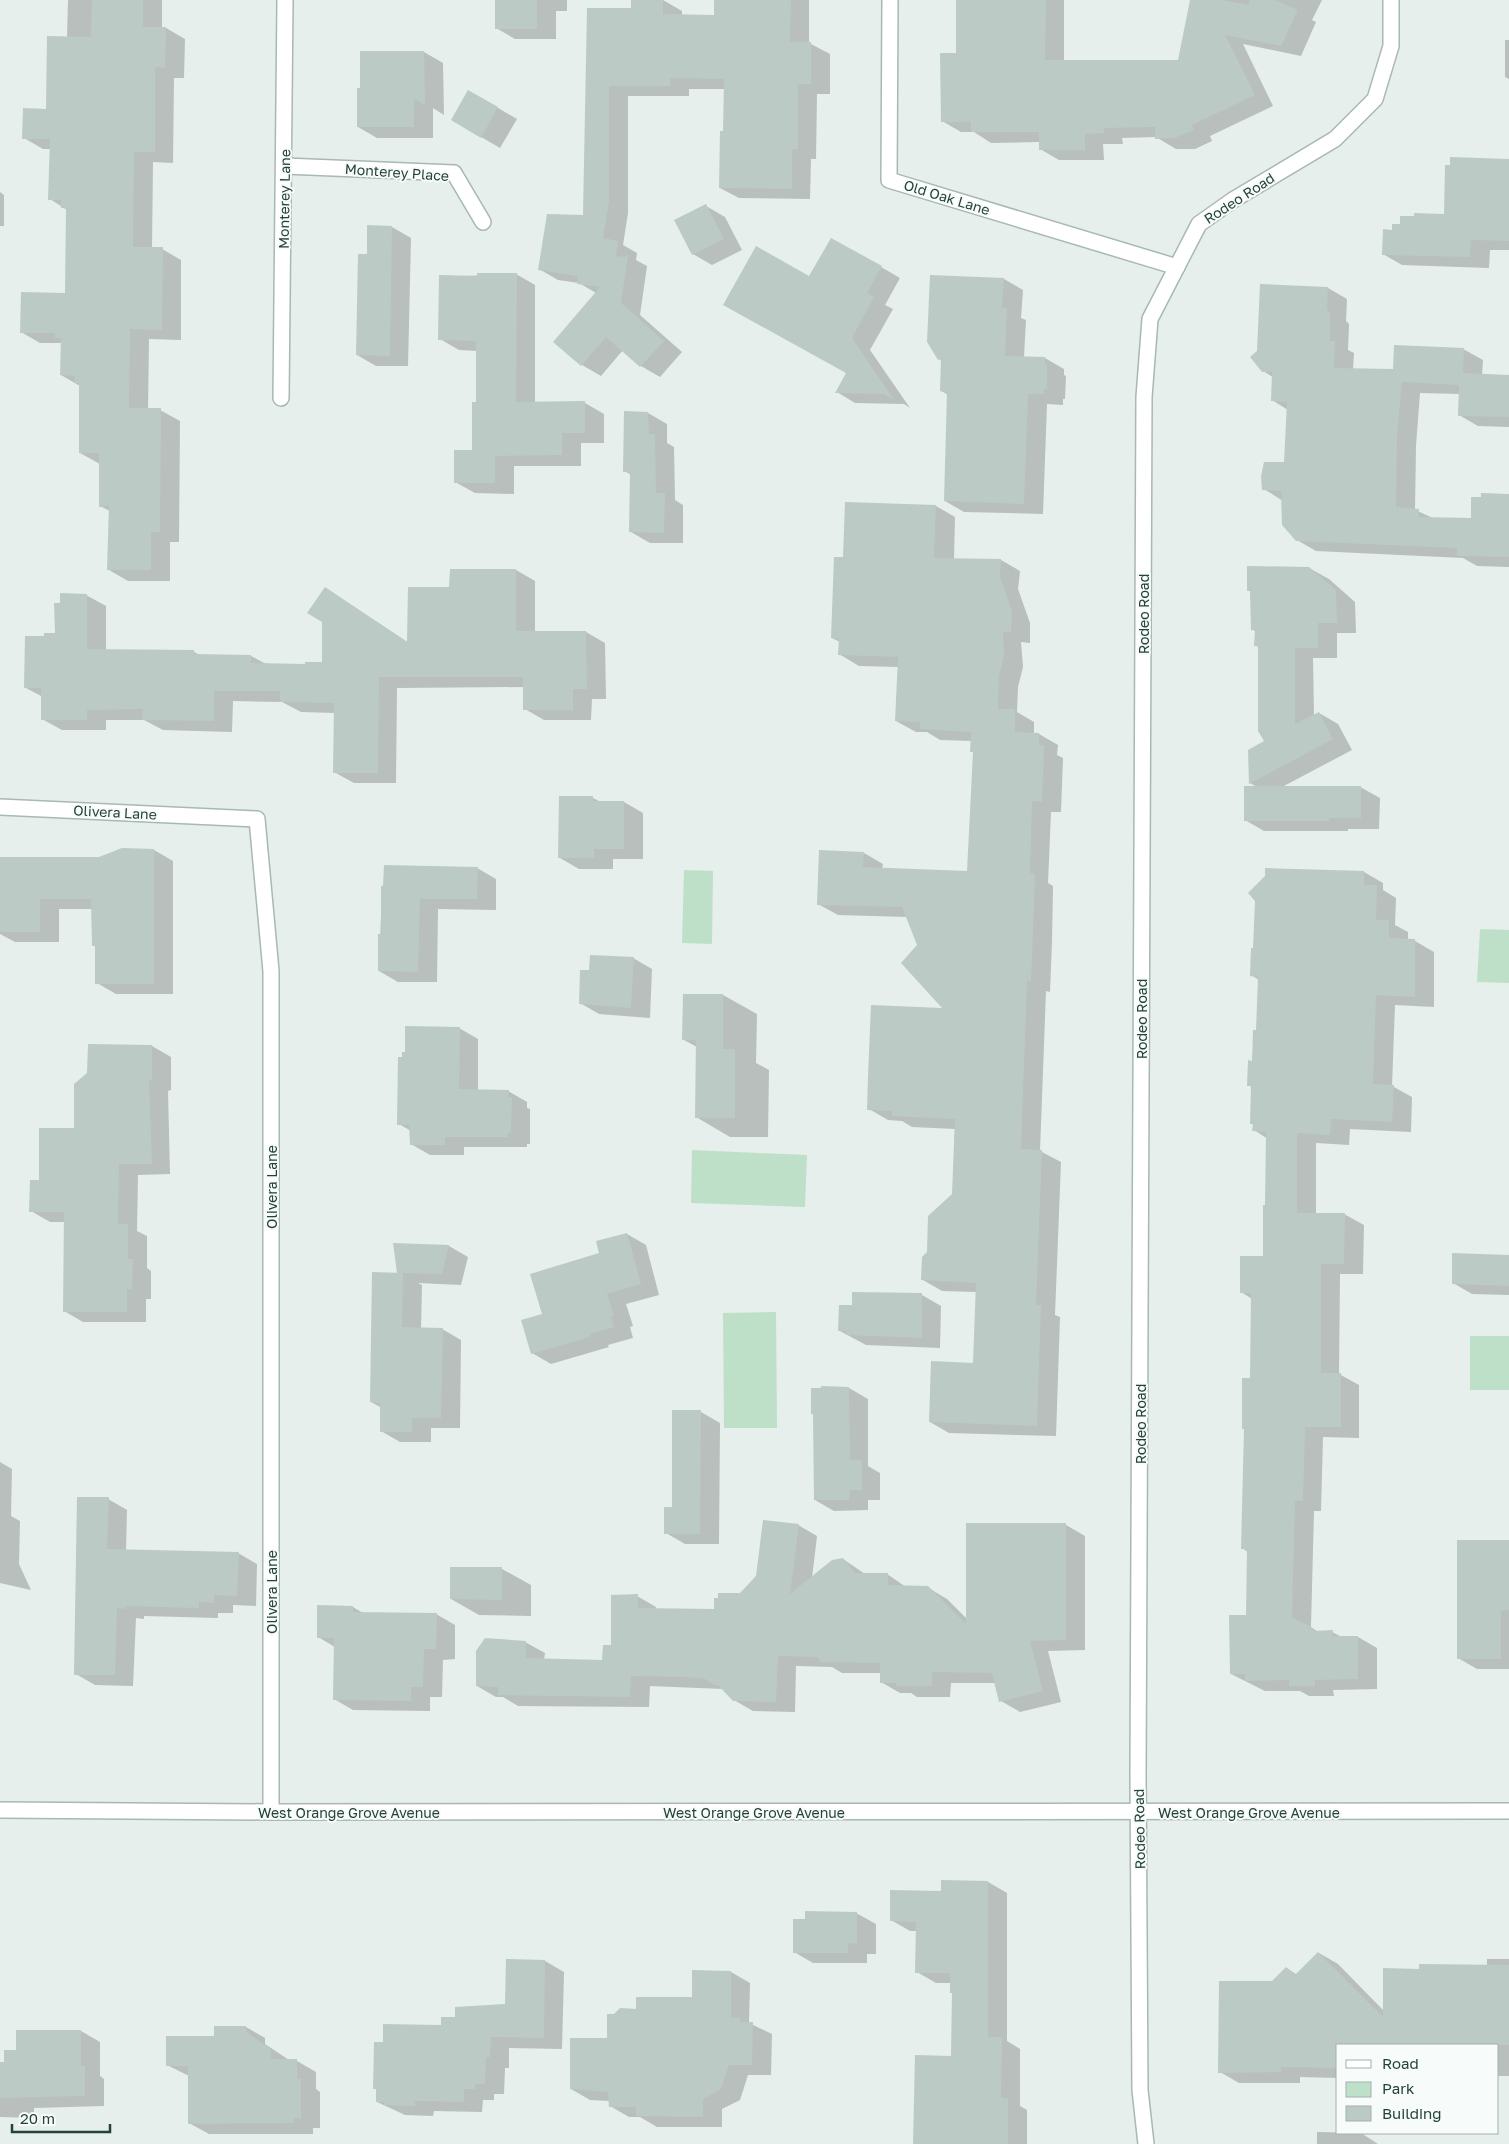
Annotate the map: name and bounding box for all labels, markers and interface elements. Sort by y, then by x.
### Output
street label: Monterey Lane [275,149,293,249]
street label: Monterey Place [344,160,450,184]
street label: Rodeo Road [1201,169,1277,227]
street label: Old Oak Lane [902,176,992,218]
street label: Rodeo Road [1135,574,1152,654]
street label: Olivera Lane [73,801,157,823]
street label: Rodeo Road [1133,979,1150,1059]
street label: Olivera Lane [263,1145,280,1229]
street label: Rodeo Road [1132,1384,1149,1464]
street label: Olivera Lane [263,1550,280,1634]
street label: Rodeo Road [1130,1788,1148,1870]
street label: West Orange Grove Avenue [258,1804,440,1821]
street label: West Orange Grove Avenue [663,1804,845,1821]
street label: West Orange Grove Avenue [1158,1804,1340,1821]
legend [1336,2044,1499,2134]
text: Road [1382,2054,1419,2072]
text: Park [1382,2079,1415,2097]
scale bar [12,2102,110,2134]
text: Building [1382,2104,1442,2122]
text: 20 m [20,2109,55,2127]

